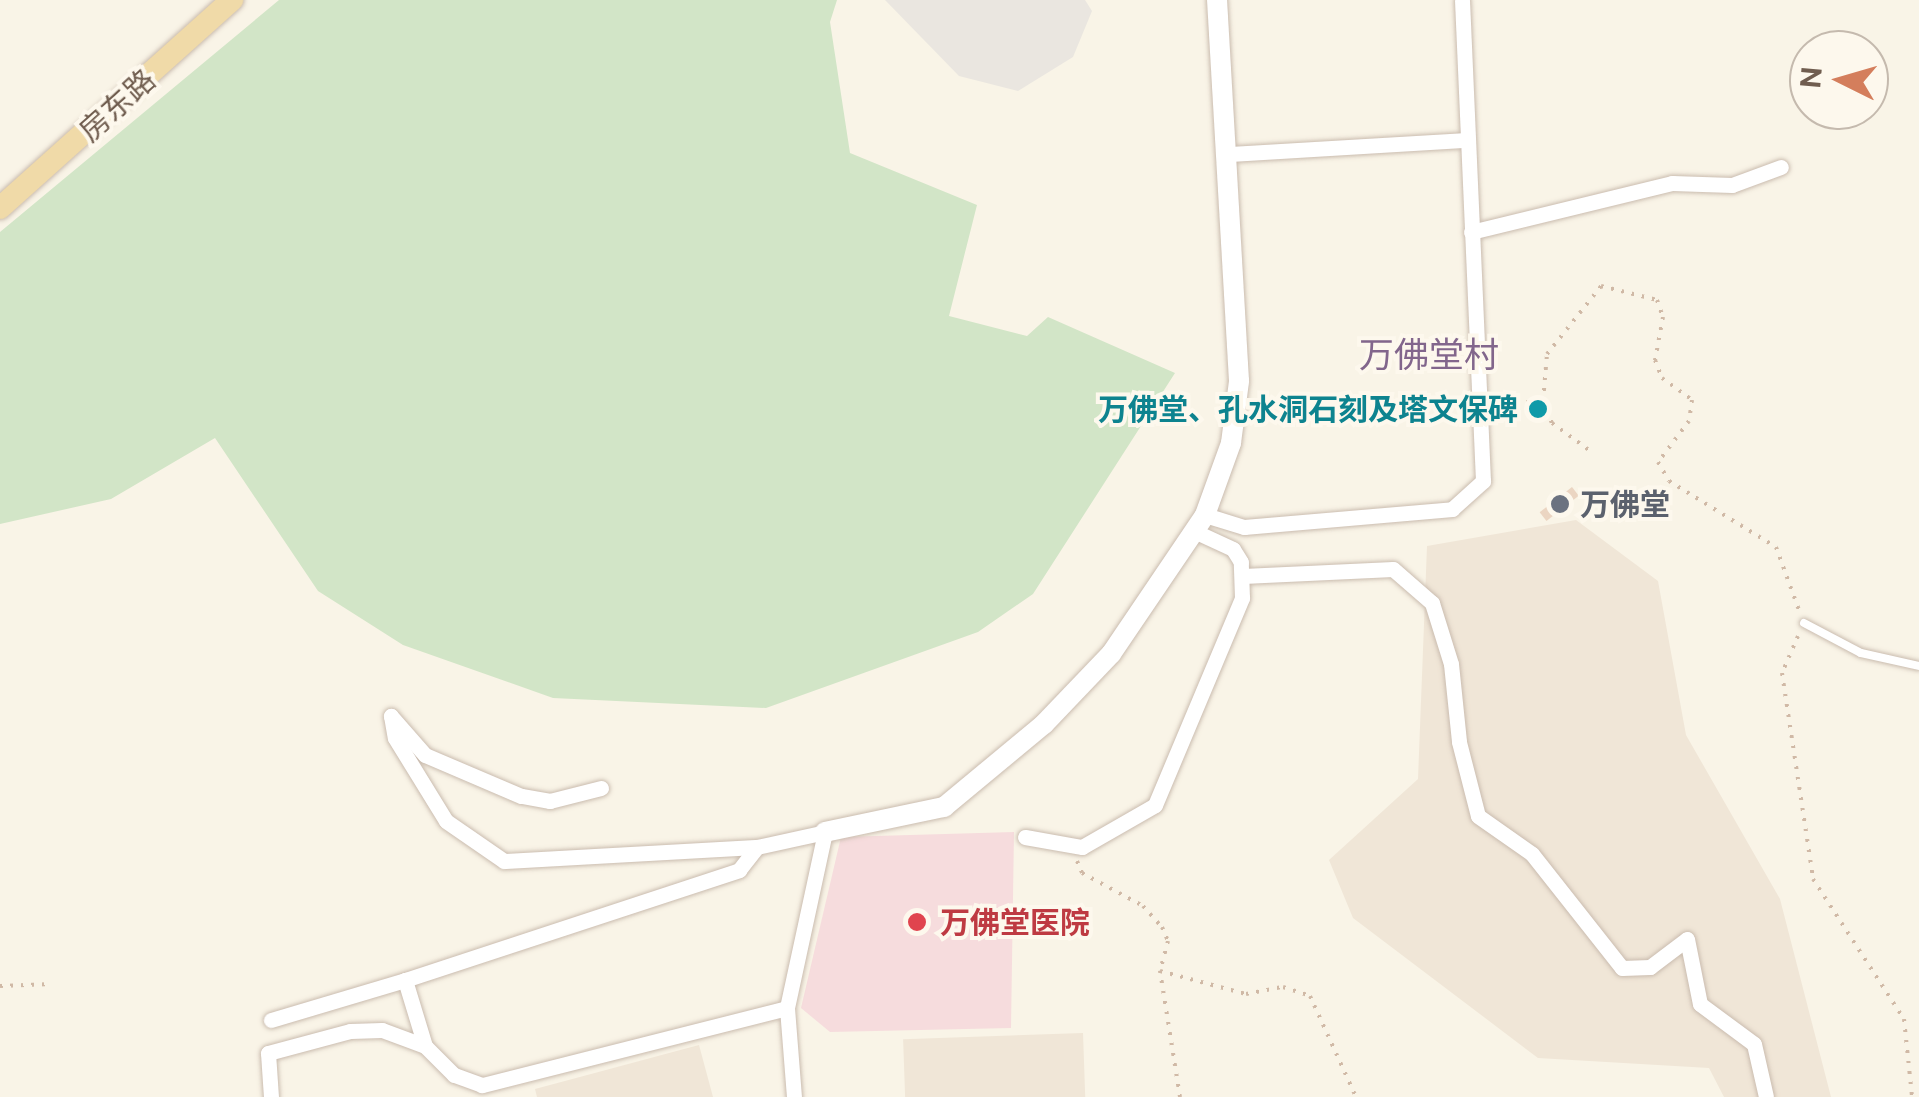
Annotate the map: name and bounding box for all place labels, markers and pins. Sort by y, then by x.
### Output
place label: 万佛堂、孔水洞石刻及塔文保碑 [1098,391,1518,427]
marker: 万佛堂、孔水洞石刻及塔文保碑 [1527,398,1549,420]
place label: 万佛堂 [1580,486,1670,522]
marker: 万佛堂 [1549,493,1571,515]
place label: 万佛堂医院 [940,904,1090,940]
marker: 万佛堂医院 [904,909,930,935]

